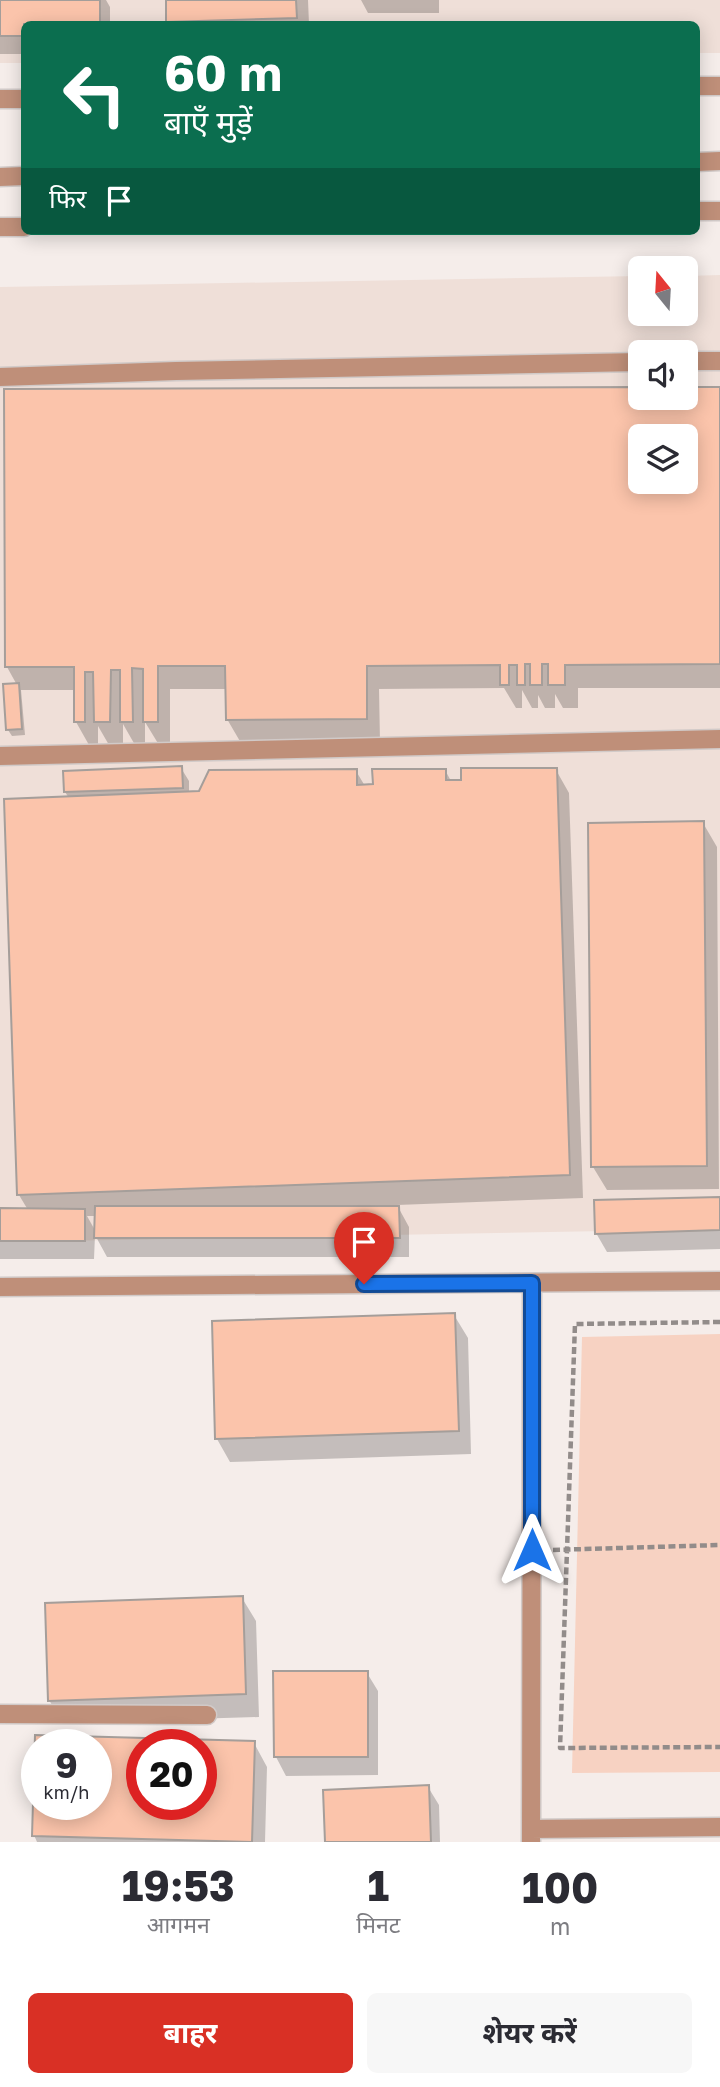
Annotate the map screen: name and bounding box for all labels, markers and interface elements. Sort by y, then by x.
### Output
text: 60 m [164,43,282,102]
icon: left [49,49,140,140]
text: बाएँ मुड़ें [164,103,253,141]
icon: arrive [100,182,138,220]
text: फिर [49,183,86,214]
north arrow [628,256,698,326]
map controls [628,256,698,494]
button: sound [628,340,698,410]
button: layers [628,424,698,494]
pin [334,1212,394,1284]
icon: arrive [345,1223,383,1261]
position arrow [495,1513,569,1587]
speed limit sign: 20 [126,1729,217,1820]
text: 9 [55,1744,78,1786]
text: km/h [44,1781,89,1803]
text: 19:53 [122,1860,235,1910]
text: 1 [368,1860,389,1910]
text: 100 [522,1862,598,1912]
text: आगमन [147,1910,210,1938]
text: मिनट [356,1910,400,1938]
text: m [550,1912,570,1940]
button: बाहर [28,1993,353,2073]
button: शेयर करें [367,1993,692,2073]

